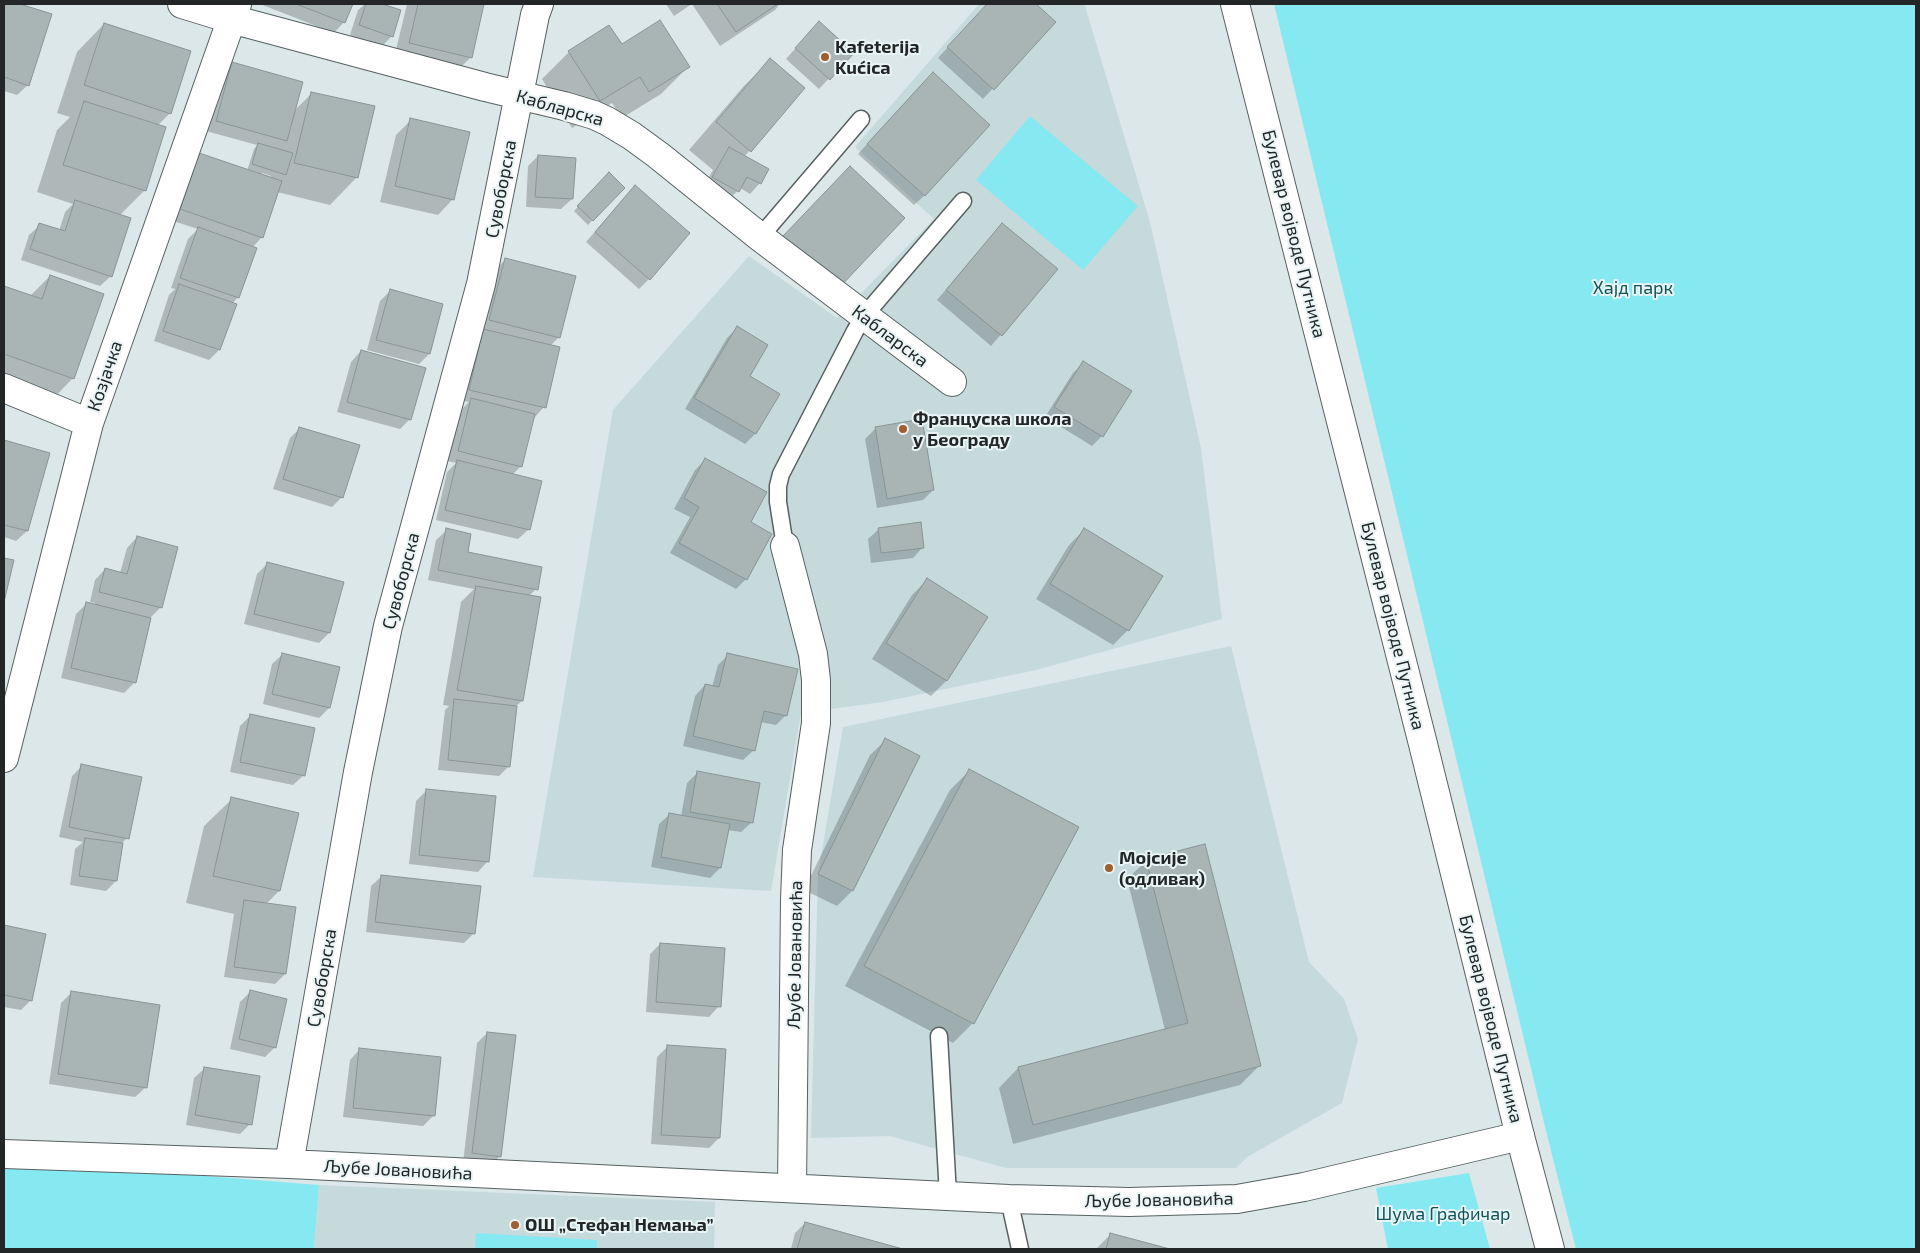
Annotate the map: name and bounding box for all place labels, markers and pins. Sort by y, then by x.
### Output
place label: Kafeterija Kućica [835,36,919,78]
marker: Kafeterija Kućica [819,51,831,63]
place label: Француска школа у Београду [913,408,1072,450]
marker: Француска школа у Београду [897,423,909,435]
place label: Мојсије (одливак) [1119,847,1205,890]
marker: Мојсије (одливак) [1103,862,1115,874]
place label: ОШ „Стефан Немања” [525,1214,714,1236]
marker: ОШ „Стефан Немања” [509,1219,521,1231]

